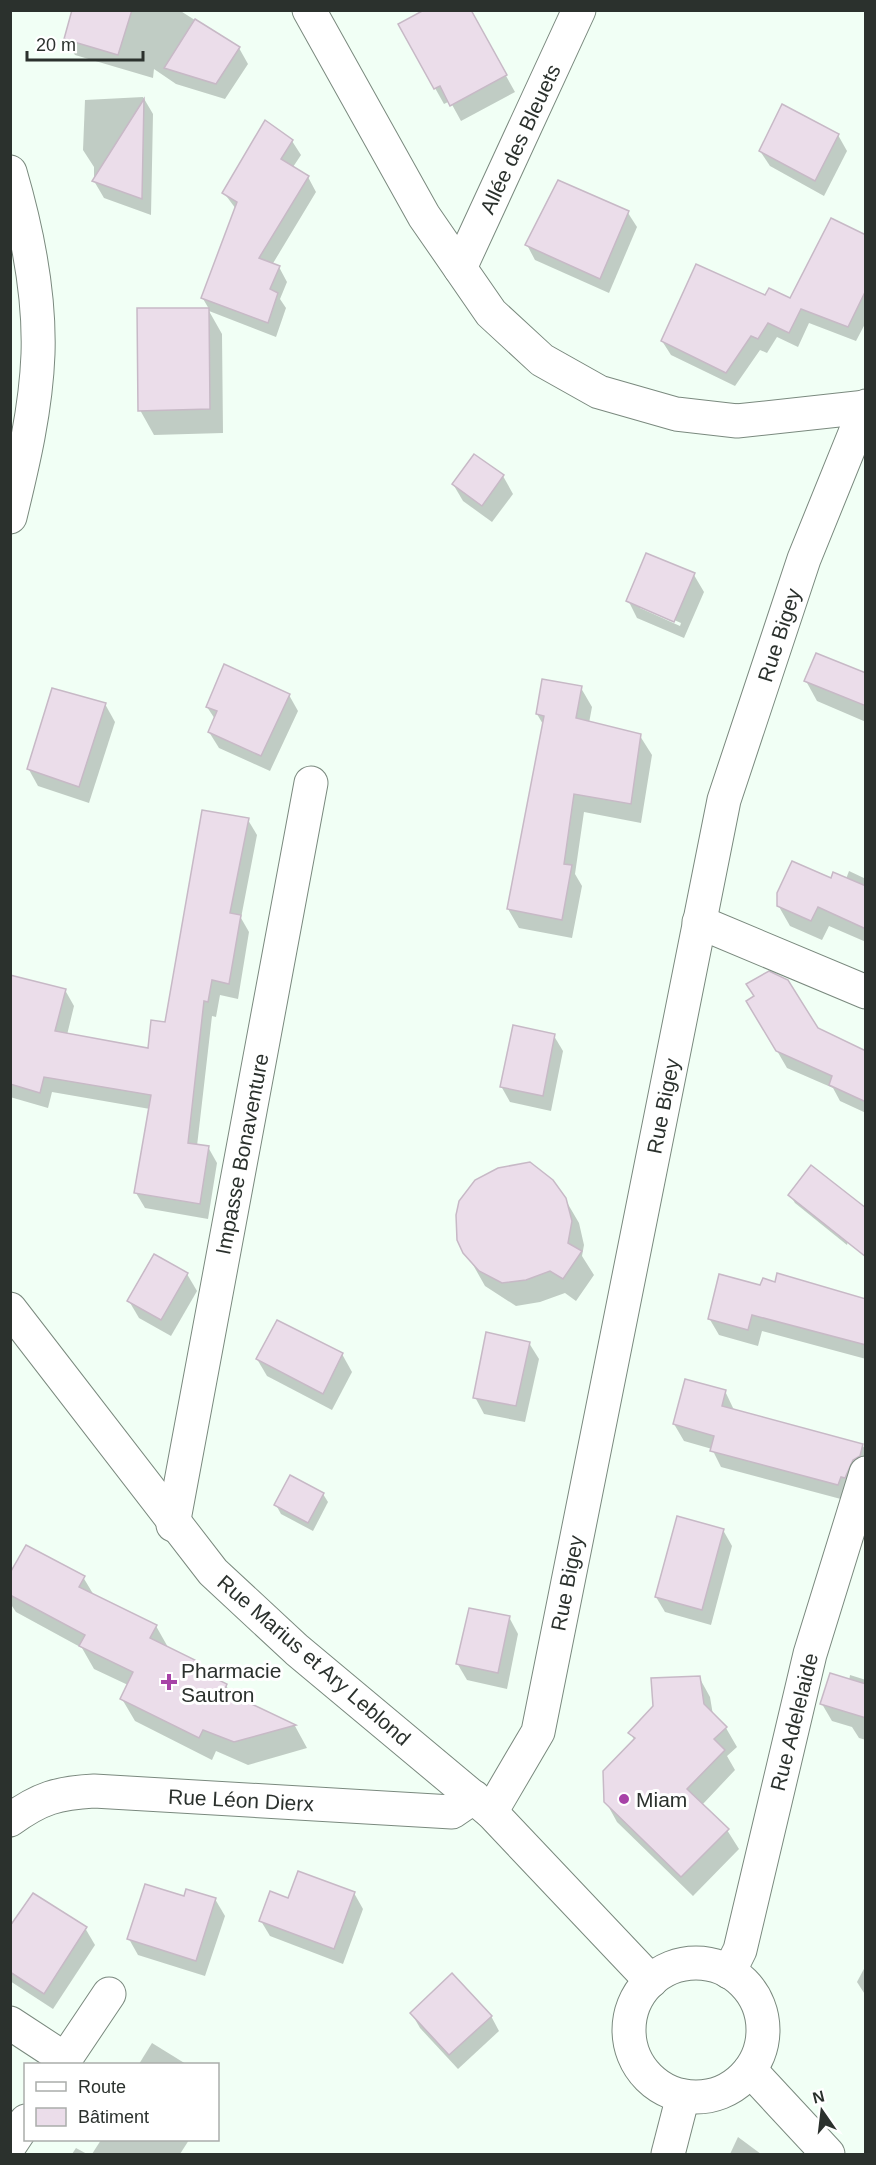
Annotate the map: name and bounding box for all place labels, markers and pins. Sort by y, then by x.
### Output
place label: Pharmacie Sautron [181,1659,281,1706]
marker: Pharmacie Sautron [162,1675,176,1689]
place label: Miam [636,1788,687,1811]
marker: Miam [617,1792,631,1806]

